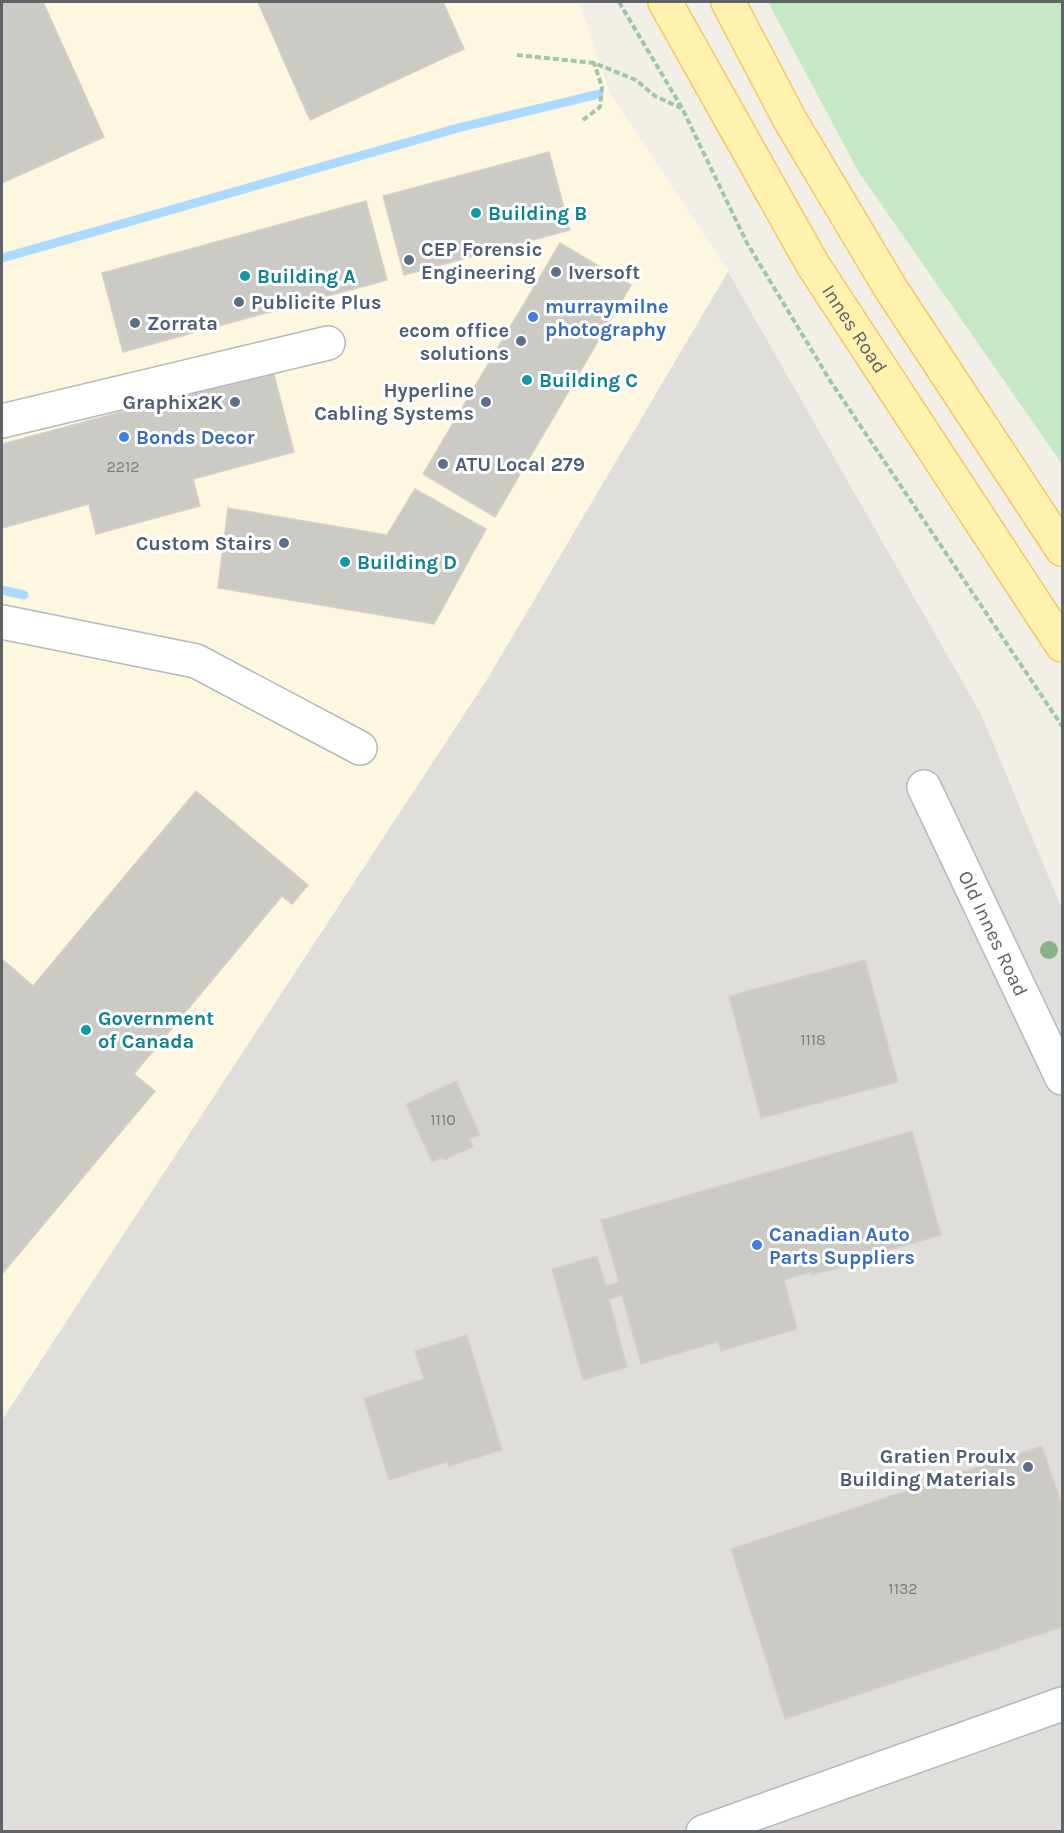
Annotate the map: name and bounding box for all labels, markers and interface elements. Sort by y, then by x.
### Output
place label: Building B [488,202,587,225]
marker: Building B [469,206,483,220]
place label: CEP Forensic Engineering [421,238,542,284]
marker: CEP Forensic Engineering [402,253,416,267]
place label: Iversoft [568,261,640,284]
place label: Building A [257,265,356,288]
marker: Iversoft [549,265,563,279]
marker: Building A [238,269,252,283]
street label: Innes Road [817,280,892,378]
place label: Publicite Plus [251,291,382,314]
marker: Publicite Plus [232,295,246,309]
place label: murraymilne photography [545,295,669,341]
marker: murraymilne photography [526,310,540,324]
place label: Zorrata [147,312,218,335]
marker: Zorrata [128,316,142,330]
place label: ecom office solutions [399,319,509,365]
marker: ecom office solutions [514,334,528,348]
place label: Building C [539,369,638,392]
marker: Building C [520,373,534,387]
place label: Hyperline Cabling Systems [314,379,474,425]
place label: Graphix2K [122,391,223,414]
marker: Graphix2K [228,395,242,409]
marker: Hyperline Cabling Systems [479,395,493,409]
place label: Bonds Decor [136,426,255,449]
marker: Bonds Decor [117,430,131,444]
place label: ATU Local 279 [455,453,585,476]
house number: 2212 [106,457,140,476]
marker: ATU Local 279 [436,457,450,471]
place label: Custom Stairs [136,532,272,555]
marker: Custom Stairs [277,536,291,550]
place label: Building D [357,551,457,574]
marker: Building D [338,555,352,569]
street label: Old Innes Road [953,867,1033,1000]
place label: Government of Canada [98,1007,214,1053]
marker: Government of Canada [79,1023,93,1037]
house number: 1118 [800,1030,826,1049]
house number: 1110 [430,1110,456,1129]
place label: Canadian Auto Parts Suppliers [769,1223,915,1269]
marker: Canadian Auto Parts Suppliers [750,1238,764,1252]
place label: Gratien Proulx Building Materials [839,1445,1016,1491]
marker: Gratien Proulx Building Materials [1021,1460,1035,1474]
house number: 1132 [888,1579,918,1598]

